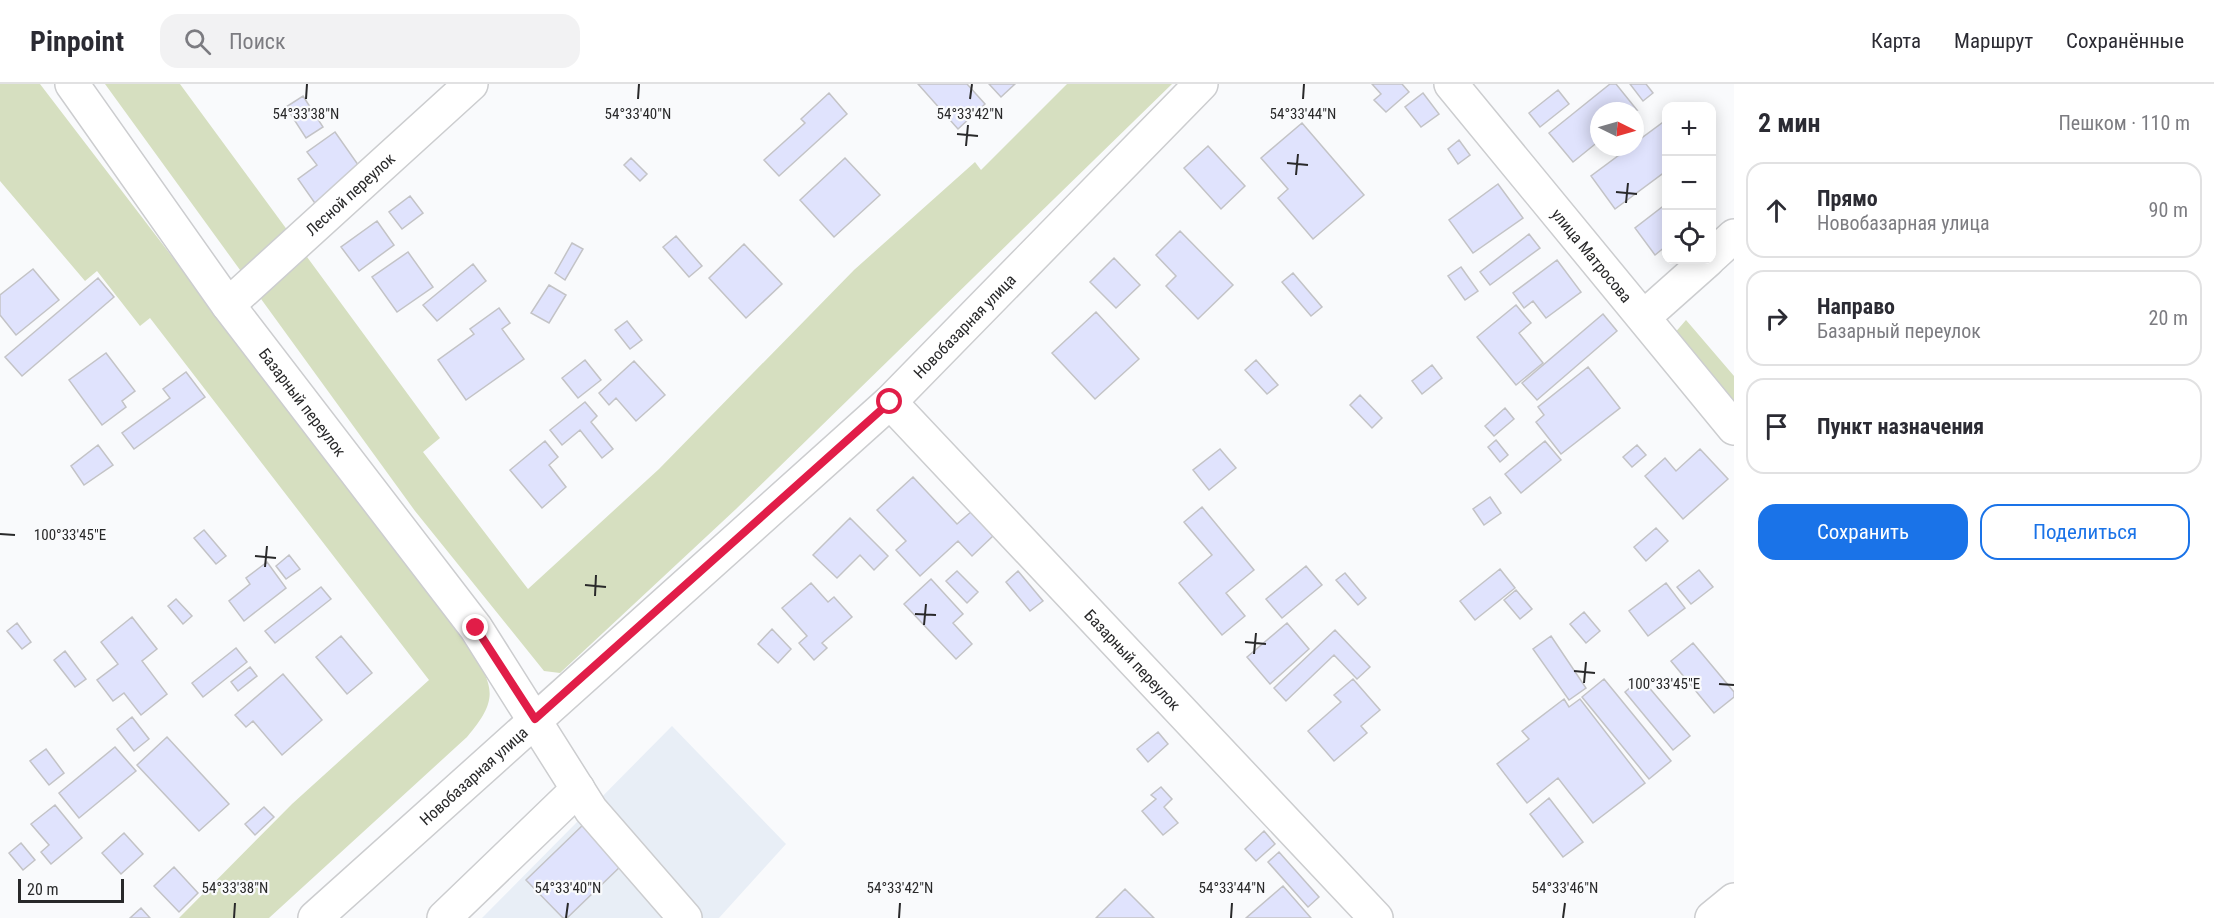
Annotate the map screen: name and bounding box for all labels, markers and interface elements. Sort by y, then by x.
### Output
search box [160,14,580,68]
text: Pinpoint [30,25,124,58]
icon: search [181,25,214,58]
text: Поиск [229,29,286,54]
text: Карта [1871,29,1921,53]
text: Маршрут [1954,29,2033,53]
text: Сохранённые [2066,29,2184,53]
north arrow [1590,102,1644,156]
map controls [1662,102,1716,264]
button: + [1662,102,1716,156]
text: 54°33'38"N [273,105,339,123]
text: 54°33'40"N [605,105,671,123]
text: 54°33'42"N [937,105,1003,123]
text: 54°33'44"N [1270,105,1336,123]
text: 2 мин [1758,108,1820,138]
text: Пешком · 110 m [2058,111,2190,135]
street label: Лесной переулок [302,148,399,239]
button: − [1662,156,1716,210]
text: Прямо [1817,186,1878,211]
icon: ahead [1760,194,1793,227]
text: 90 m [2149,198,2188,222]
street label: улица Матросова [1548,205,1636,306]
button: locate [1662,210,1716,264]
text: Новобазарная улица [1817,211,1990,235]
street label: Новобазарная улица [909,270,1019,382]
text: Направо [1817,294,1895,319]
icon: right [1760,302,1793,335]
text: 20 m [2149,306,2188,330]
text: Базарный переулок [1817,319,1981,343]
street label: Базарный переулок [255,344,350,460]
route start [876,388,902,414]
icon: arrive [1760,410,1793,443]
text: Пункт назначения [1817,414,1984,439]
button: Сохранить [1758,504,1968,560]
button: Поделиться [1980,504,2190,560]
text: 100°33'45"E [34,526,106,544]
street label: Базарный переулок [1081,605,1185,714]
route end [462,614,488,640]
text: 100°33'45"E [1628,675,1700,693]
street label: Новобазарная улица [416,723,531,829]
scale bar [18,876,124,904]
text: 54°33'38"N [202,879,268,897]
text: 54°33'40"N [535,879,601,897]
text: 54°33'42"N [867,879,933,897]
text: 54°33'44"N [1199,879,1265,897]
text: 54°33'46"N [1532,879,1598,897]
text: 20 m [27,880,59,899]

